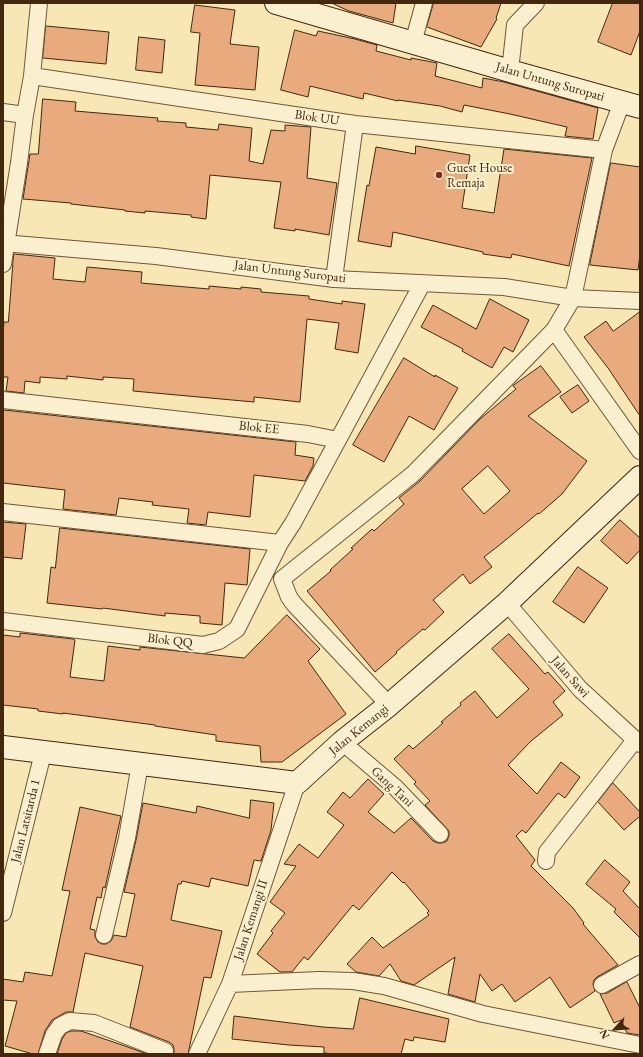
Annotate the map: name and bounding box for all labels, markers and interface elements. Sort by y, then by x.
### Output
street label: Jalan Untung Suropati [494,59,606,105]
street label: Blok UU [294,107,340,129]
place label: Guest House Remaja [447,160,512,191]
marker: Guest House Remaja [434,170,444,180]
street label: Jalan Untung Suropati [233,257,347,287]
street label: Blok EE [238,418,280,438]
street label: Blok QQ [146,630,194,652]
street label: Jalan Sawi [547,653,593,701]
street label: Jalan Kemangi [326,701,392,759]
street label: Gang Tani [368,763,416,811]
street label: Jalan Latsitarda 1 [8,777,44,865]
street label: Jalan Kemangi II [231,878,271,962]
north arrow [595,1009,635,1049]
text: N [596,1027,612,1041]

